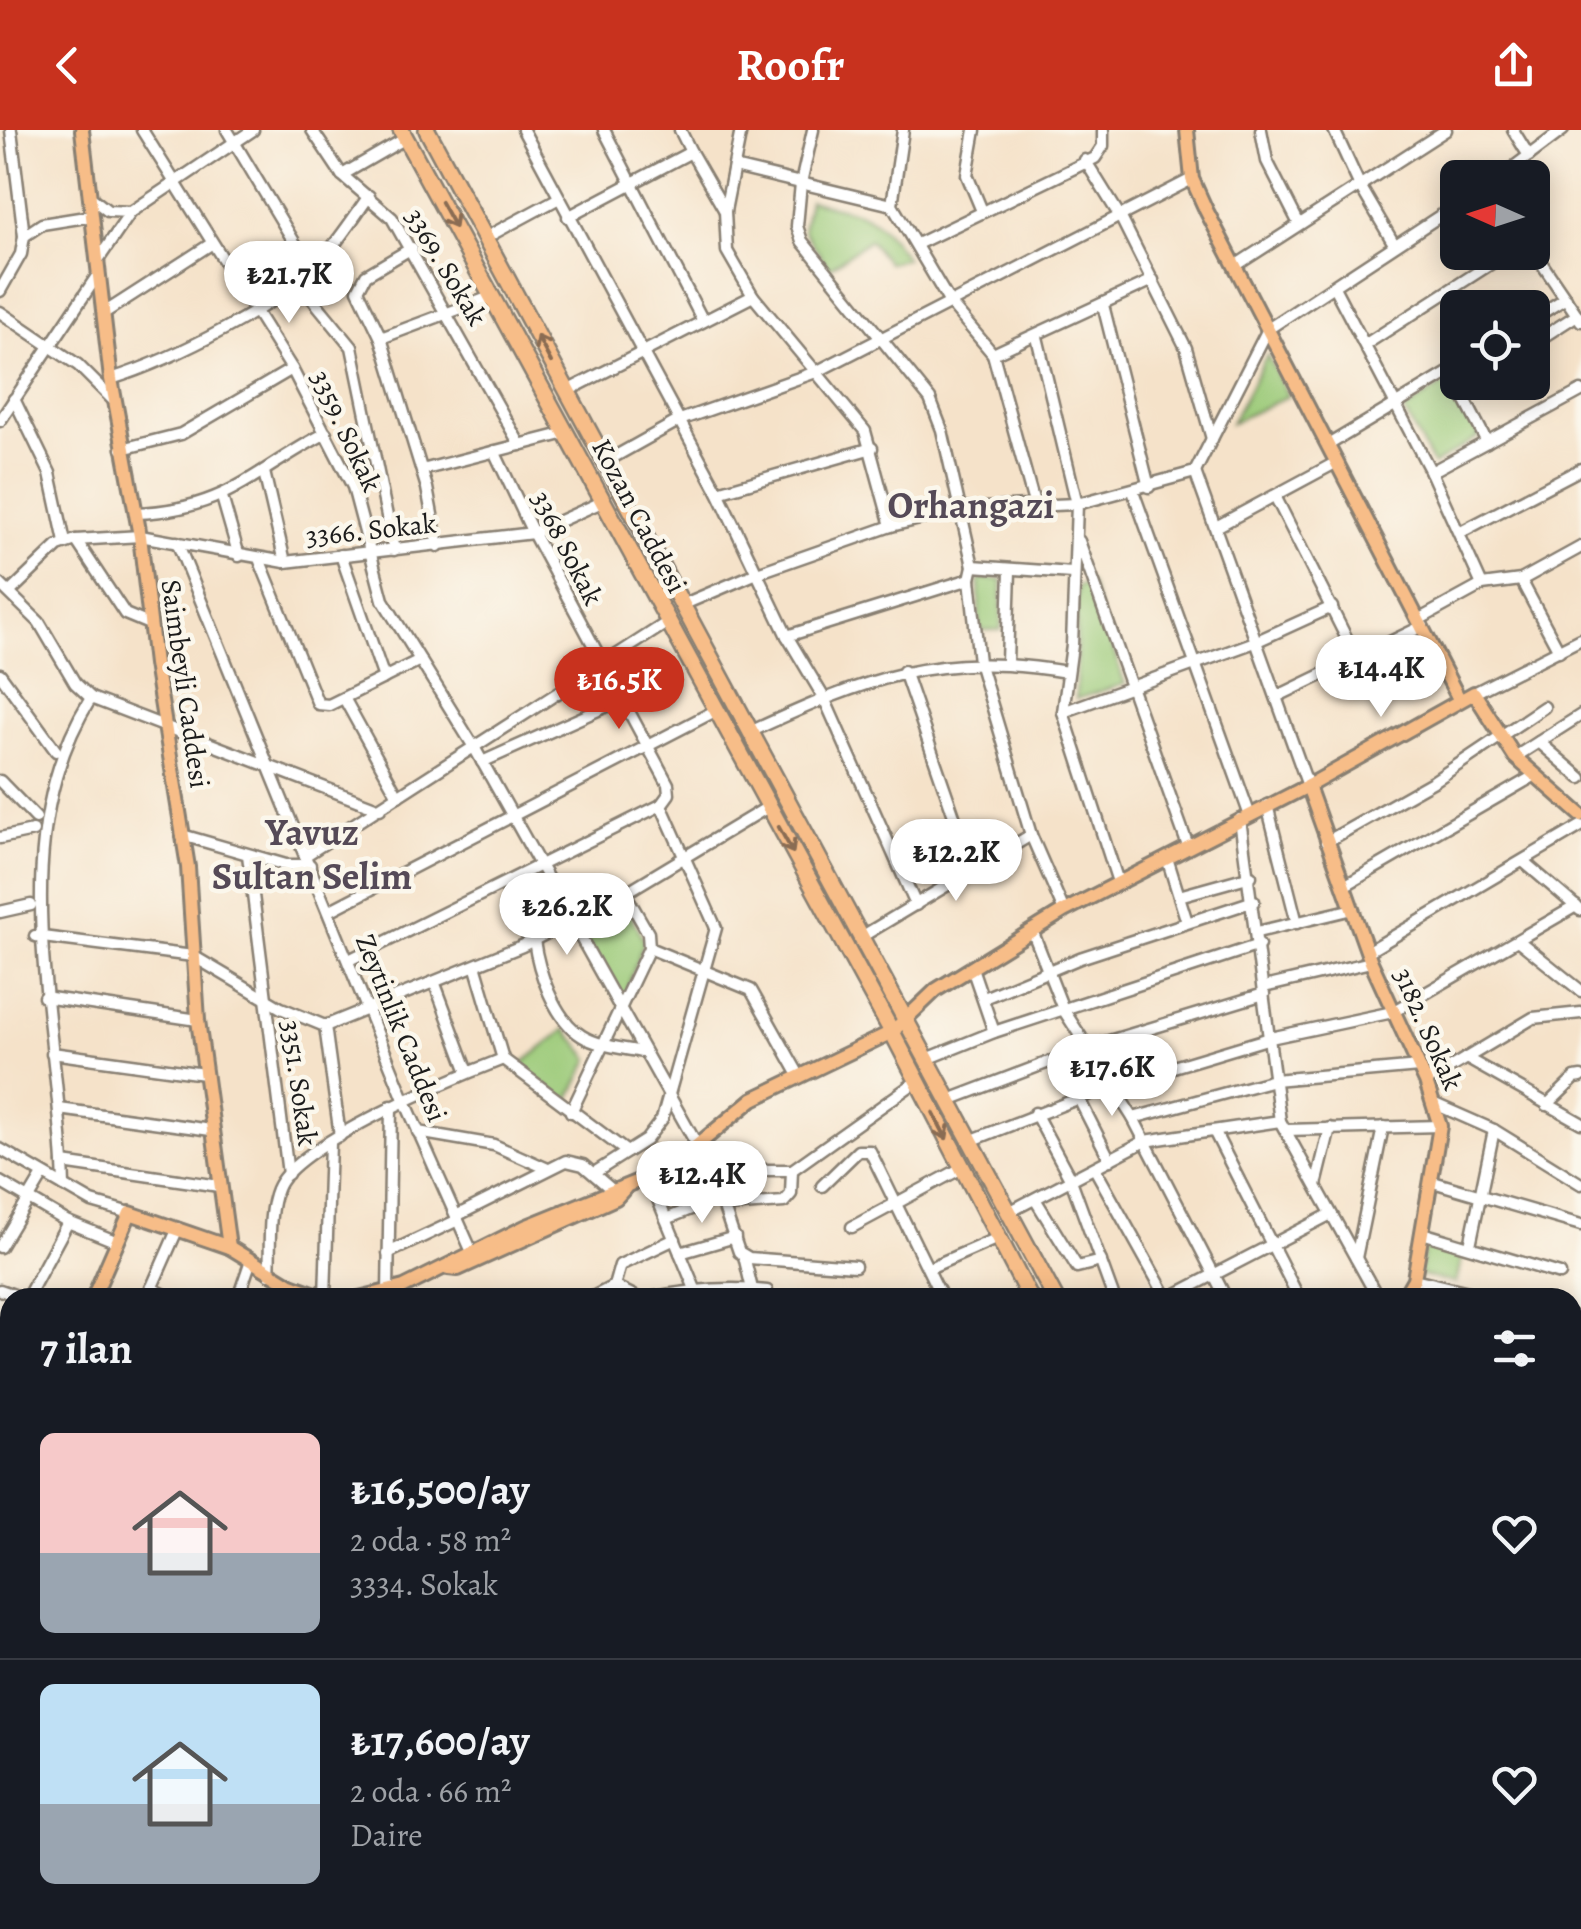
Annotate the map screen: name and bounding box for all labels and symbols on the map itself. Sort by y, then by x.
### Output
north arrow [1440,160,1550,270]
one-way arrow [439,200,459,230]
street label: 3369. Sokak [396,201,496,333]
pin: ₺21.7K [208,241,370,326]
one-way arrow [534,334,553,364]
street label: 3359. Sokak [301,364,391,498]
street label: Kozan Caddesi [582,432,696,600]
district label: Orhangazi [888,479,1054,531]
street label: 3368 Sokak [522,484,612,612]
street label: 3366. Sokak [304,504,438,556]
street label: Saimbeyli Caddesi [152,577,218,791]
pin: ₺14.4K [1300,635,1462,720]
pin: ₺16.5K [538,647,700,732]
district label: Yavuz Sultan Selim [212,806,412,902]
pin: ₺12.2K [875,819,1037,904]
one-way arrow [777,825,796,854]
pin: ₺26.2K [486,873,648,958]
street label: Zeytinlik Caddesi [346,928,456,1128]
street label: 3182. Sokak [1384,962,1472,1096]
street label: 3351. Sokak [271,1017,327,1149]
pin: ₺17.6K [1031,1034,1193,1119]
one-way arrow [931,1111,950,1140]
pin: ₺12.4K [621,1141,783,1226]

